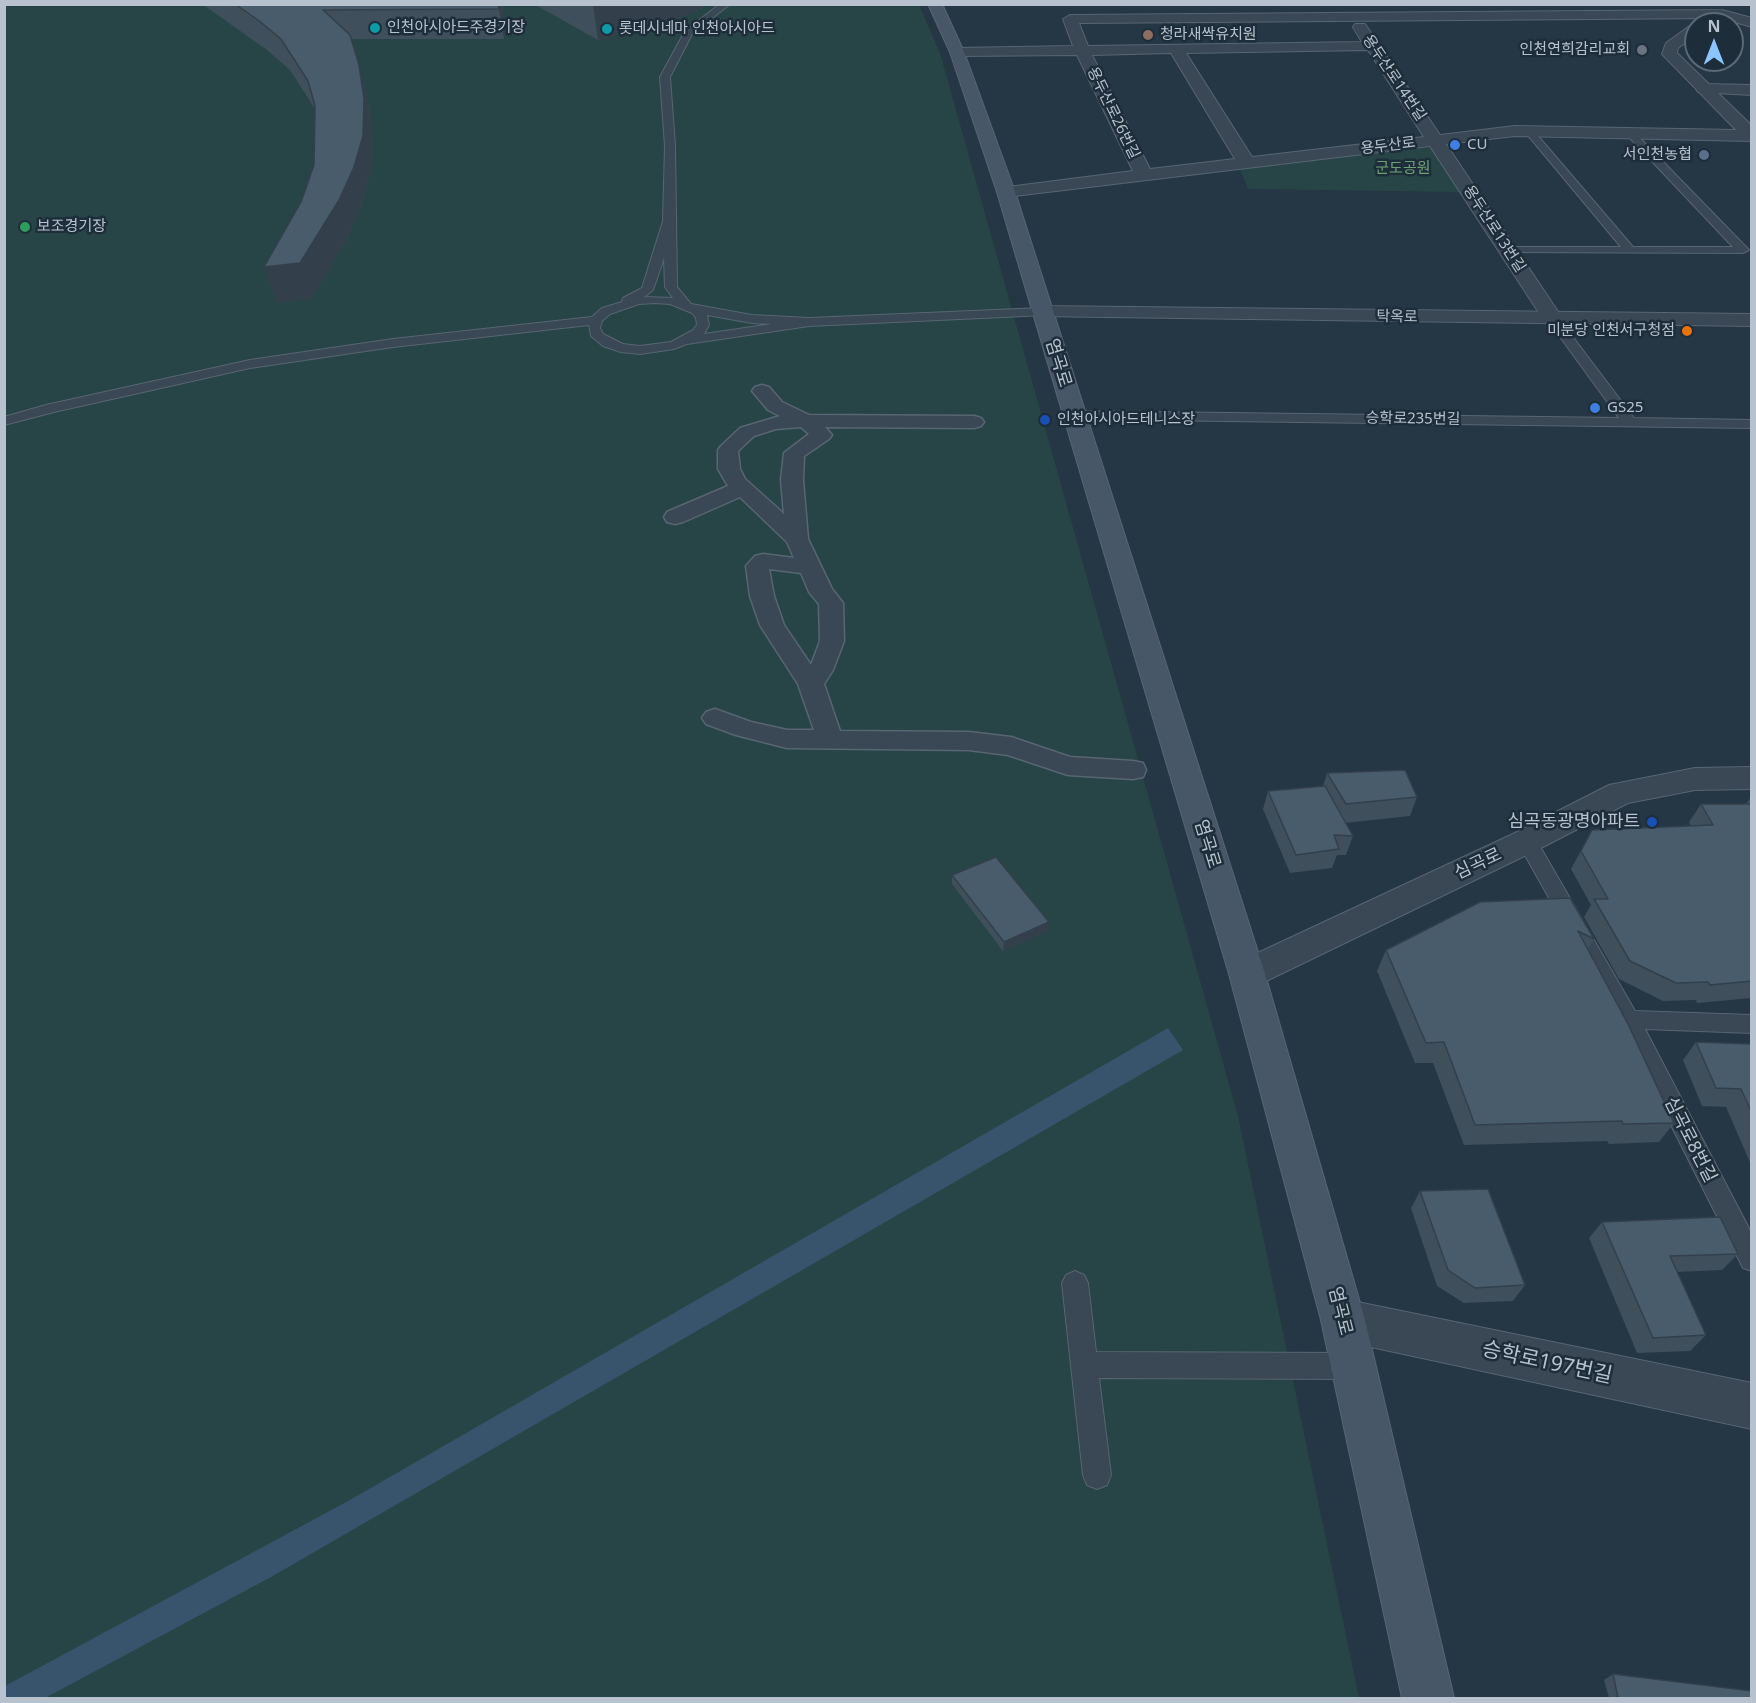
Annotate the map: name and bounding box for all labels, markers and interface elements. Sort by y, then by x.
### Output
north arrow [1684,12,1744,72]
text: N [1707,15,1721,37]
place label: 인천아시아드주경기장 [387,19,525,37]
place label: 롯데시네마 인천아시아드 [619,20,775,38]
marker: 인천아시아드주경기장 [368,21,382,35]
marker: 롯데시네마 인천아시아드 [600,22,614,36]
place label: 청라새싹유치원 [1160,26,1257,44]
marker: 청라새싹유치원 [1141,28,1155,42]
street label: 용두산로14번길 [1359,32,1429,124]
place label: 인천연희감리교회 [1520,41,1630,59]
marker: 인천연희감리교회 [1635,43,1649,57]
street label: 용두산로26번길 [1083,64,1143,162]
street label: 용두산로 [1360,134,1416,158]
place label: CU [1467,136,1487,154]
marker: CU [1448,138,1462,152]
place label: 서인천농협 [1623,146,1692,164]
marker: 서인천농협 [1697,148,1711,162]
park label: 군도공원 [1375,160,1431,178]
street label: 용두산로13번길 [1459,182,1529,276]
place label: 보조경기장 [37,218,106,236]
marker: 보조경기장 [18,220,32,234]
street label: 탁옥로 [1376,308,1418,326]
place label: 미분당 인천서구청점 [1547,322,1675,340]
marker: 미분당 인천서구청점 [1680,324,1694,338]
street label: 염곡로 [1040,336,1076,390]
place label: GS25 [1607,399,1643,417]
marker: GS25 [1588,401,1602,415]
street label: 승학로235번길 [1365,409,1461,429]
place label: 인천아시아드테니스장 [1057,411,1195,429]
marker: 인천아시아드테니스장 [1038,413,1052,427]
place label: 심곡동광명아파트 [1508,811,1640,833]
marker: 심곡동광명아파트 [1645,815,1659,829]
street label: 염곡로 [1189,817,1225,871]
street label: 심곡로 [1451,844,1505,884]
street label: 심곡로8번길 [1659,1094,1721,1186]
street label: 염곡로 [1324,1284,1356,1338]
street label: 승학로197번길 [1480,1337,1614,1389]

